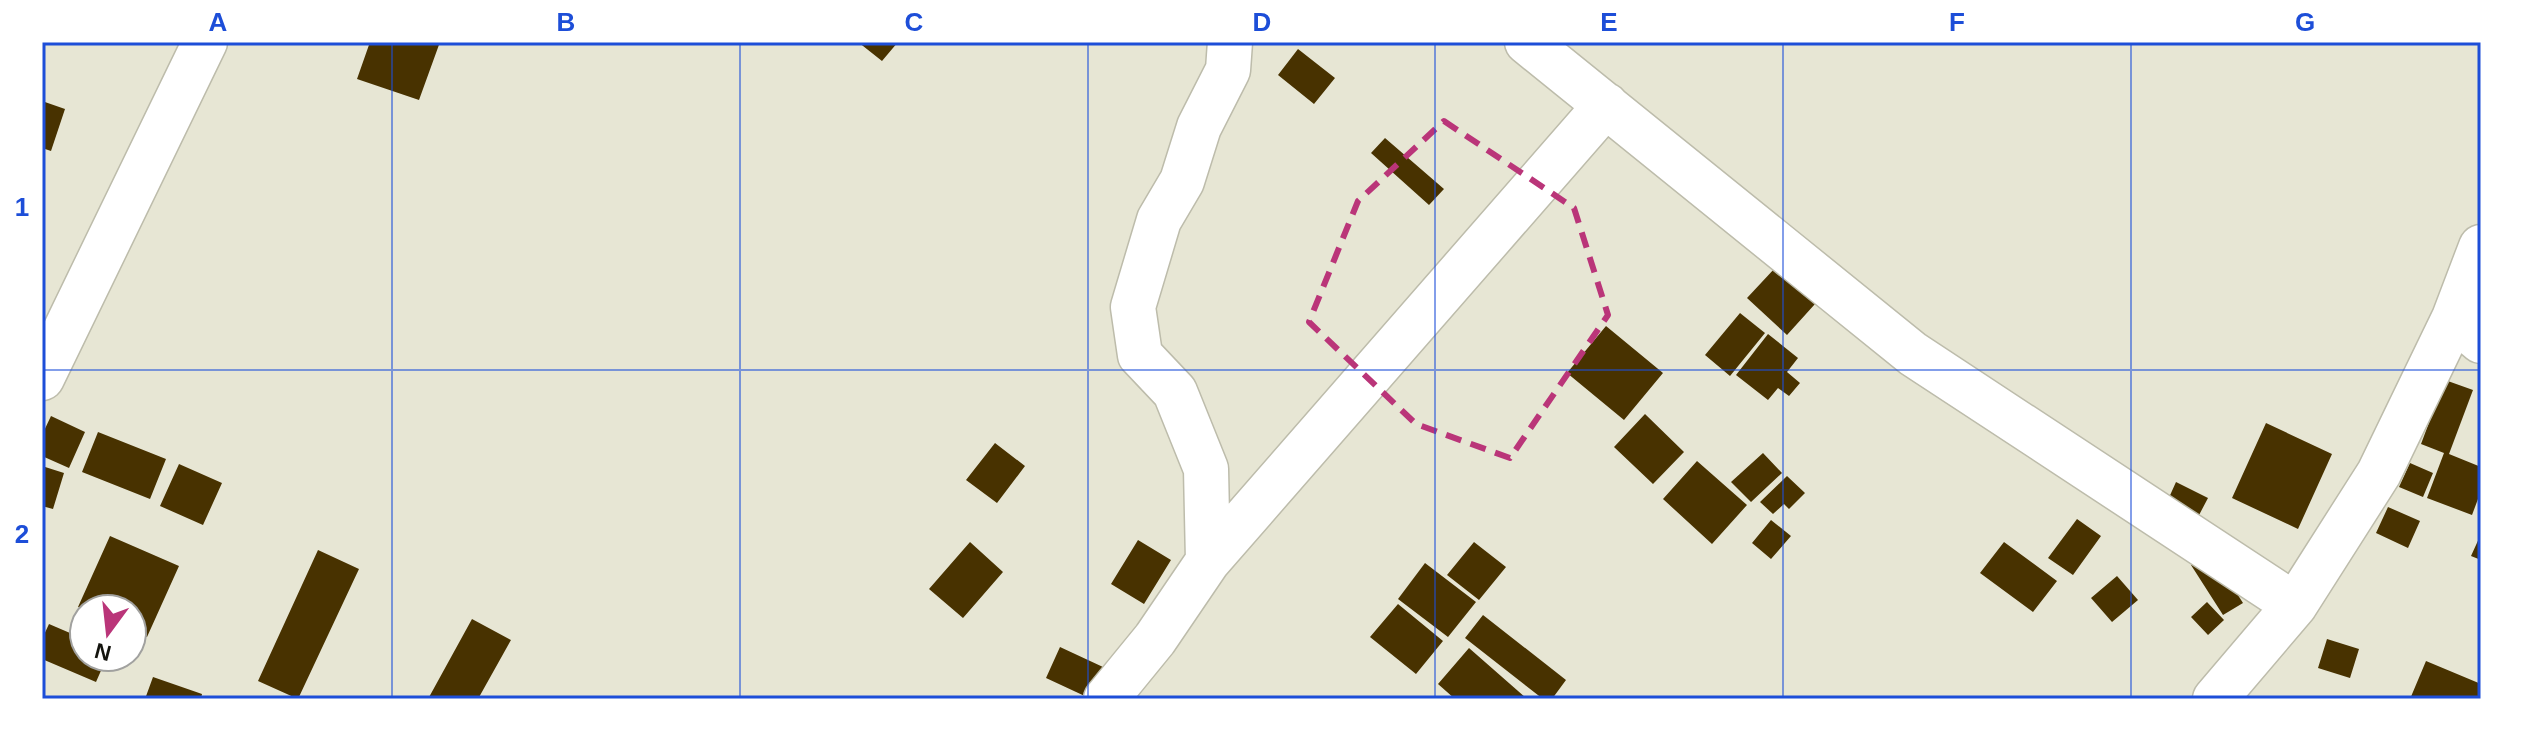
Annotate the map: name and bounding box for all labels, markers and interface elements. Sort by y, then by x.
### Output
text: A [209,7,228,37]
text: B [557,7,575,37]
text: C [905,7,924,37]
text: D [1253,7,1271,37]
text: E [1600,7,1618,37]
text: F [1949,7,1965,37]
text: G [2295,7,2315,37]
text: 1 [15,192,29,222]
text: 2 [15,519,29,549]
north arrow [68,593,148,673]
text: N [92,638,114,666]

